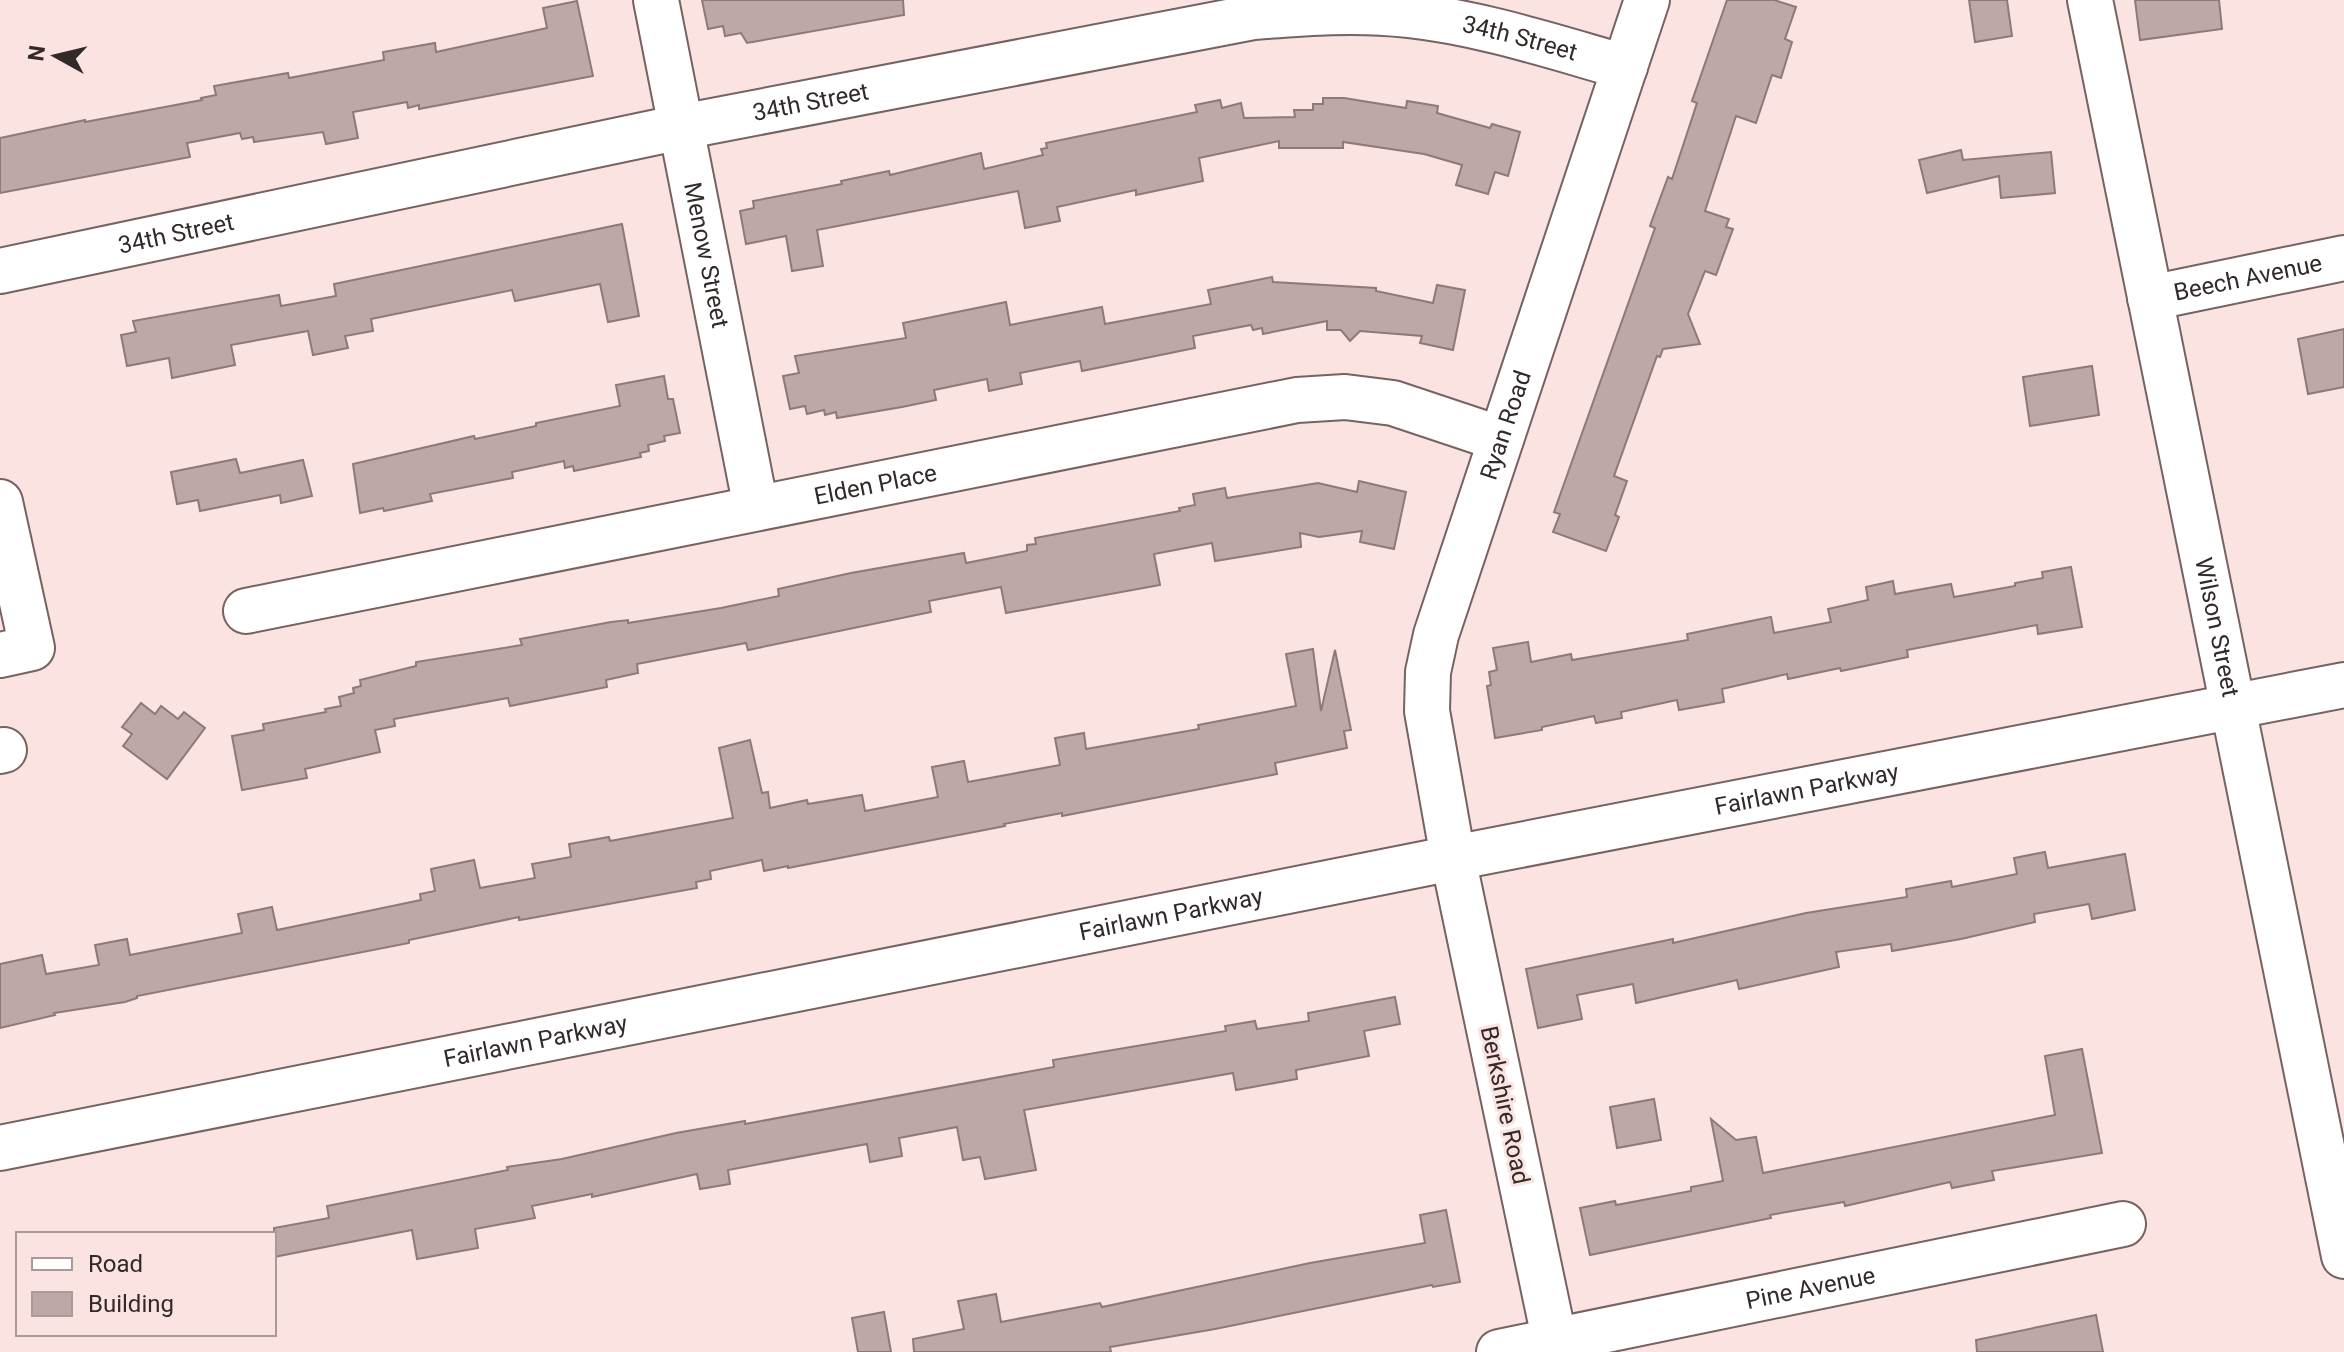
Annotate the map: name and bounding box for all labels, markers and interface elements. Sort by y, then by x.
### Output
street label: 34th Street [1460,10,1581,66]
north arrow [16,16,96,96]
text: N [23,44,50,63]
street label: 34th Street [750,77,871,127]
street label: Menow Street [678,180,734,331]
street label: 34th Street [116,208,237,260]
street label: Beech Avenue [2171,249,2325,307]
street label: Ryan Road [1475,367,1537,483]
street label: Elden Place [812,459,939,511]
street label: Wilson Street [2189,555,2245,700]
street label: Fairlawn Parkway [1712,758,1902,821]
street label: Fairlawn Parkway [1077,882,1266,946]
street label: Fairlawn Parkway [441,1009,630,1073]
street label: Berkshire Road [1475,1023,1535,1187]
legend [16,1232,276,1336]
text: Road [88,1250,143,1278]
street label: Pine Avenue [1743,1261,1878,1315]
text: Building [88,1290,174,1318]

